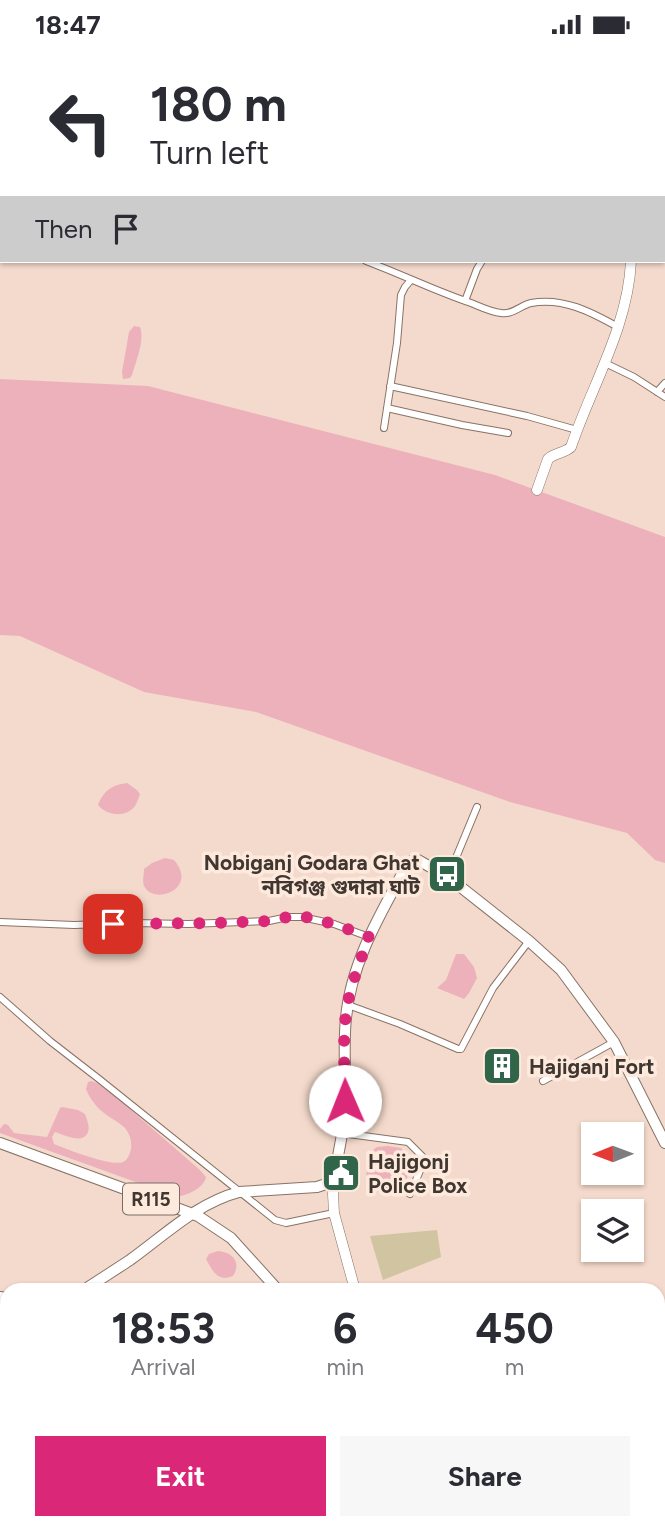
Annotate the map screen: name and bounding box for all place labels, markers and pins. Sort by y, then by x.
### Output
place label: Nobiganj Godara Ghat নবিগঞ্জ গুদারা ঘাট [204,850,420,899]
bus stop icon: Nobiganj Godara Ghat নবিগঞ্জ গুদারা ঘাট [426,853,468,895]
pin [83,894,143,954]
building icon: Hajiganj Fort [481,1045,523,1087]
place label: Hajiganj Fort [529,1054,654,1079]
place label: Hajigonj Police Box [368,1149,468,1198]
public building icon: Hajigonj Police Box [320,1152,362,1194]

